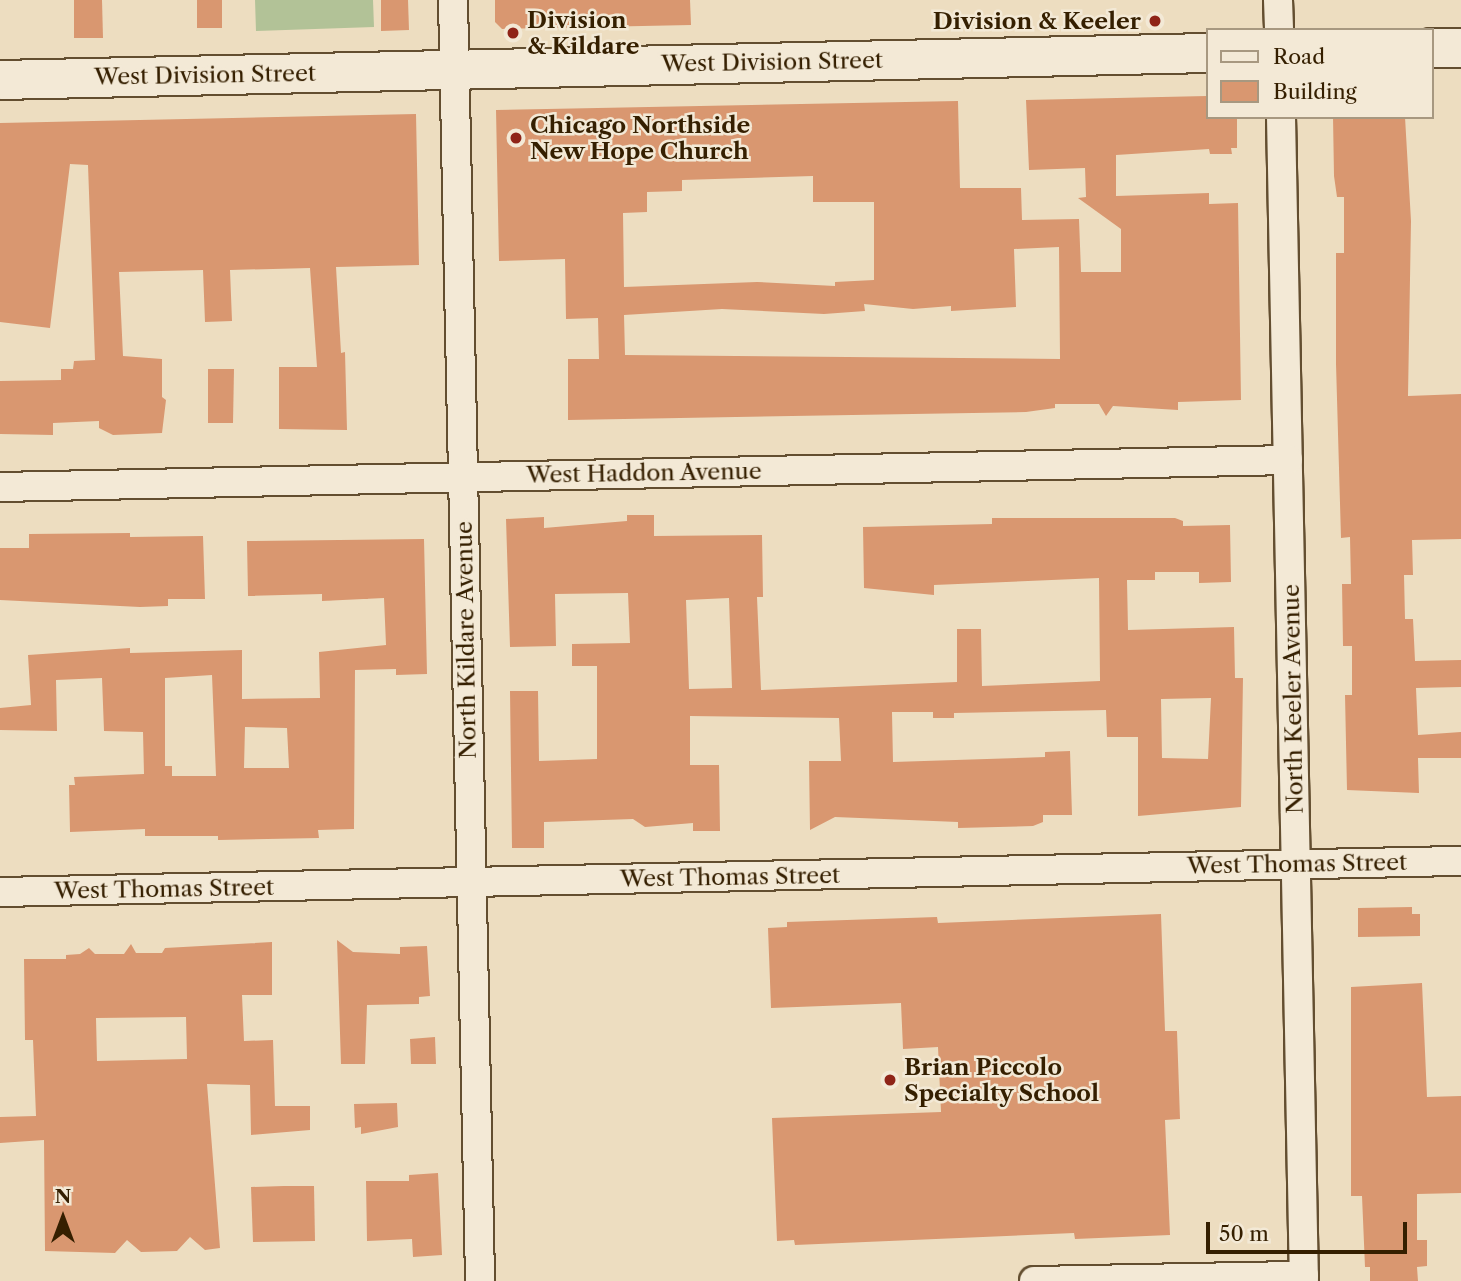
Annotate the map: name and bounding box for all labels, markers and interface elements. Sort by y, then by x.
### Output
place label: Division & Kildare [527,6,640,60]
place label: Division & Keeler [933,7,1141,35]
marker: Division & Keeler [1147,13,1163,29]
marker: Division & Kildare [505,25,521,41]
legend [1206,28,1433,119]
text: Road [1273,44,1325,69]
street label: West Division Street [661,46,883,78]
street label: West Division Street [94,59,316,91]
text: Building [1273,79,1357,104]
place label: Chicago Northside New Hope Church [530,111,750,165]
marker: Chicago Northside New Hope Church [508,130,524,146]
street label: West Haddon Avenue [526,457,762,489]
street label: North Kildare Avenue [450,520,482,760]
street label: North Keeler Avenue [1277,583,1309,815]
street label: West Thomas Street [1186,848,1408,880]
street label: West Thomas Street [619,861,841,893]
street label: West Thomas Street [53,873,275,905]
place label: Brian Piccolo Specialty School [904,1053,1100,1107]
marker: Brian Piccolo Specialty School [882,1072,898,1088]
north arrow [28,1183,98,1253]
text: N [55,1185,71,1208]
scale bar [1209,1208,1410,1252]
text: 50 m [1219,1221,1269,1246]

